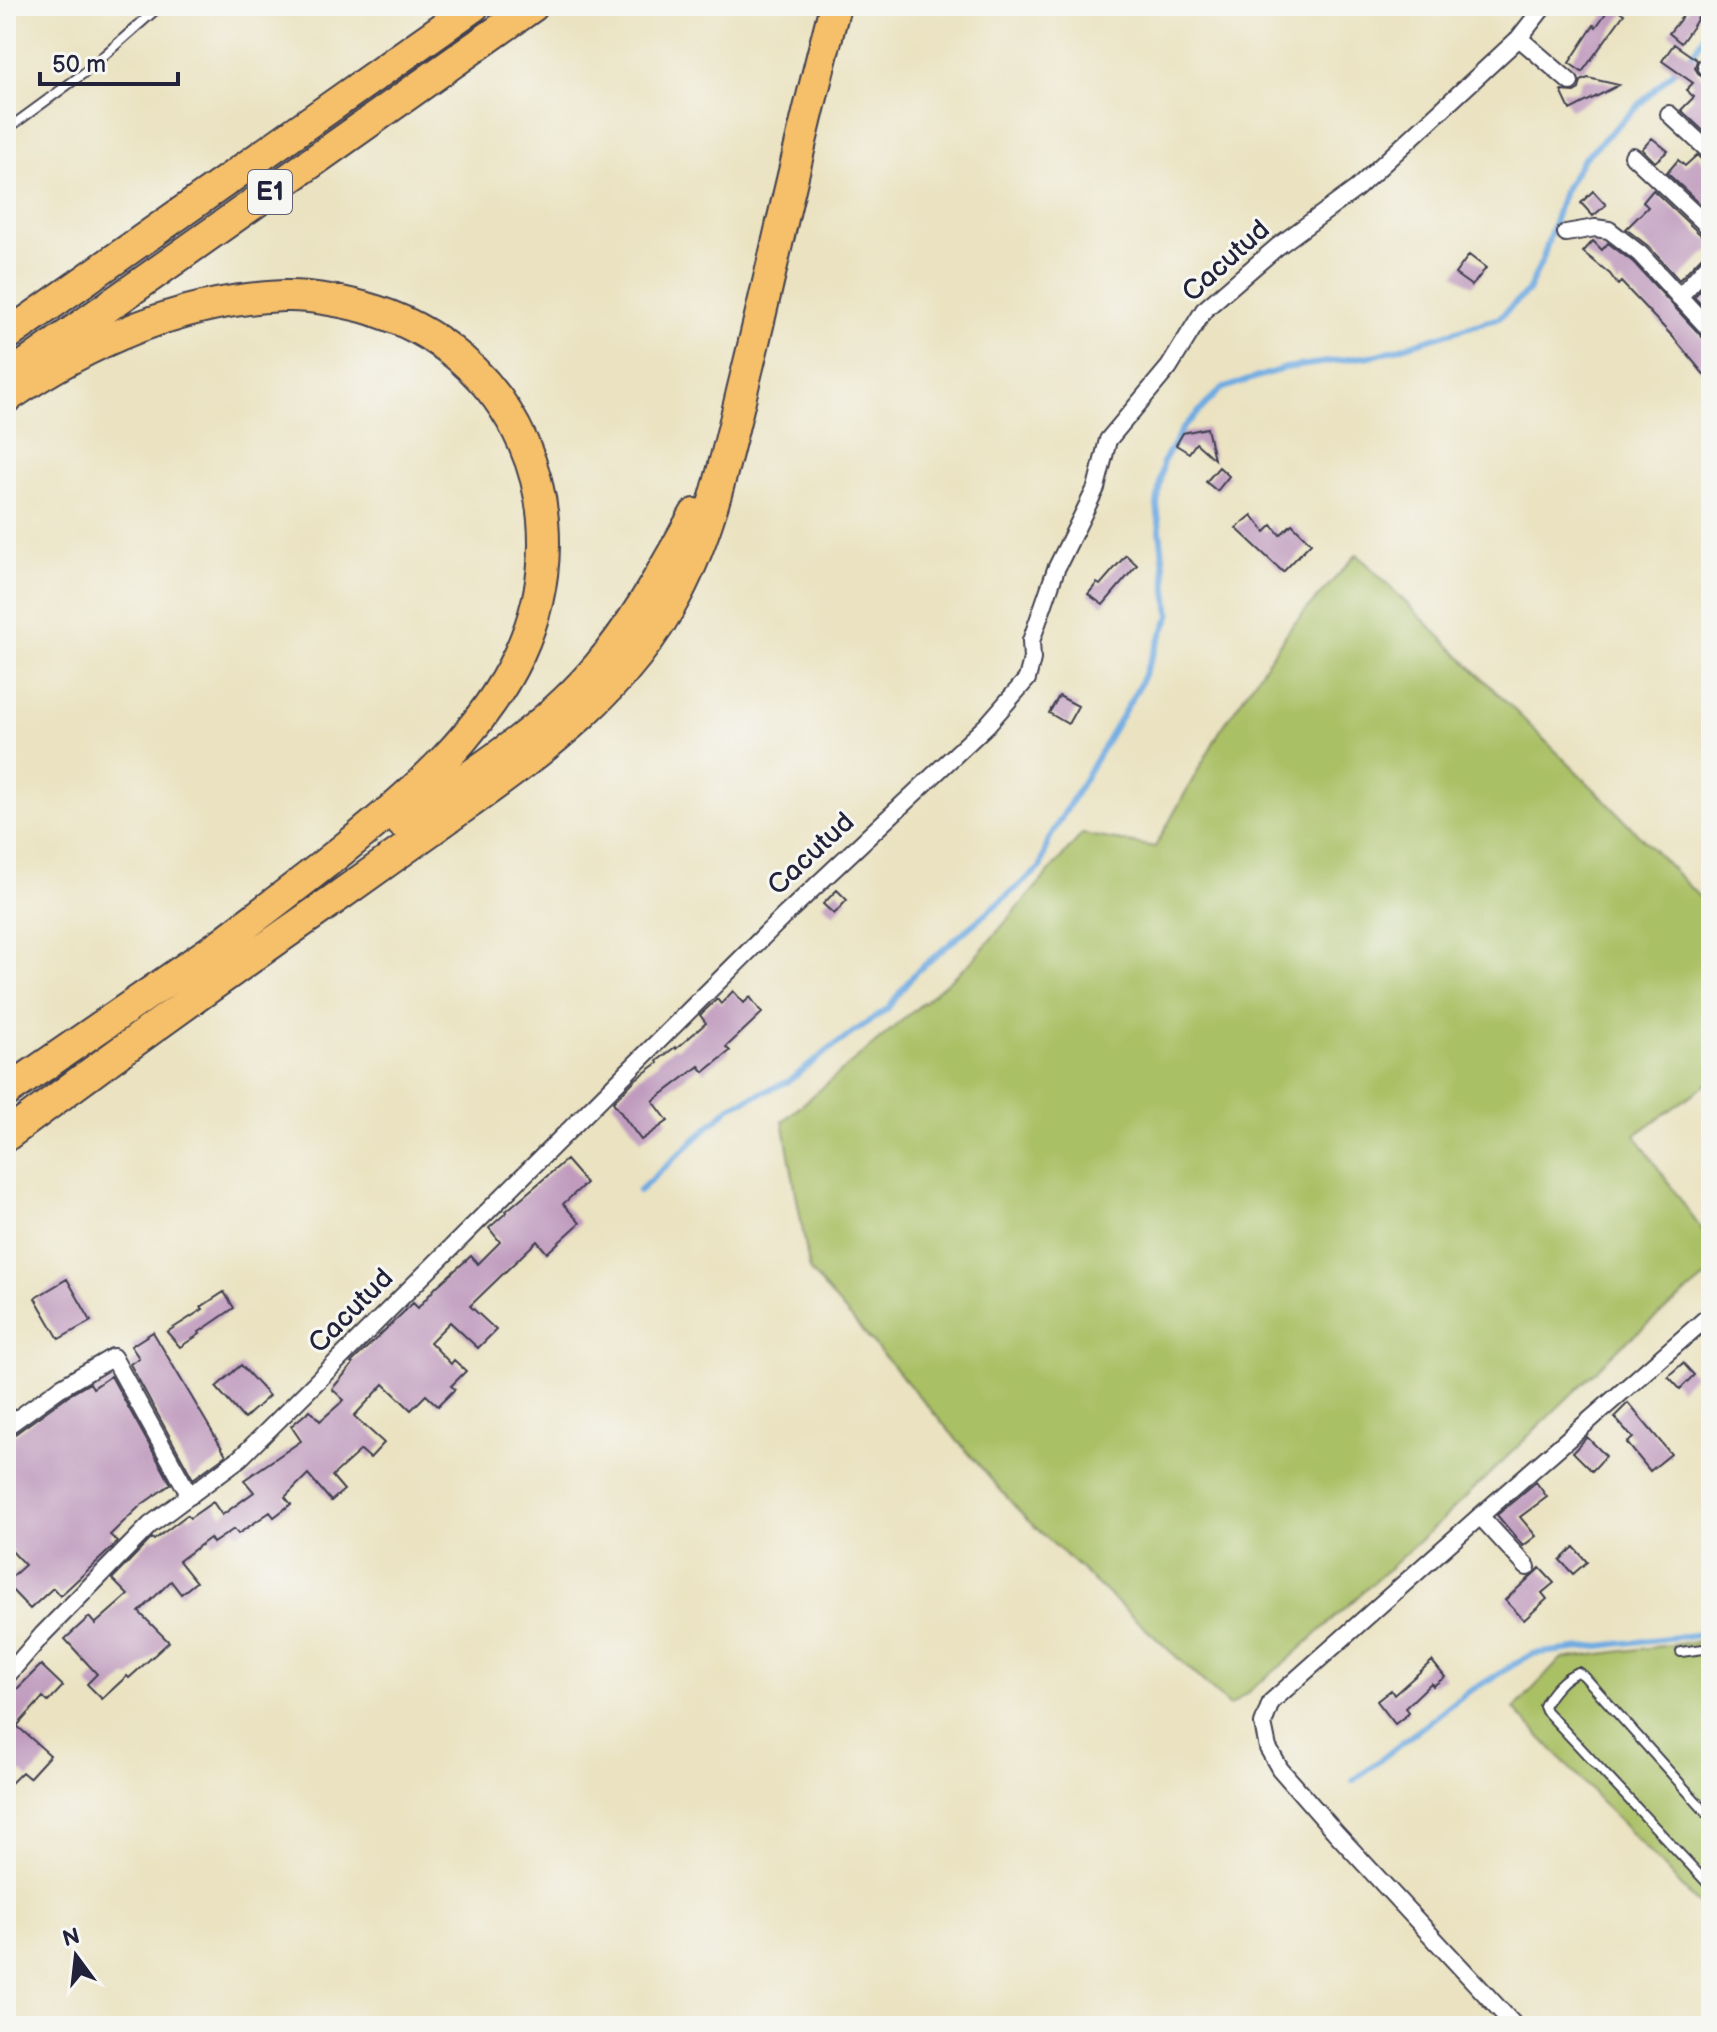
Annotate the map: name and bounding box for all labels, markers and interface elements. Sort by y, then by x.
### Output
scale bar [40,36,178,86]
text: 50 m [52,50,106,79]
road number: E1 [248,170,292,214]
street label: Cacutud [1175,213,1277,309]
street label: Cacutud [761,806,861,902]
street label: Cacutud [302,1262,400,1360]
north arrow [36,1916,116,1996]
text: N [60,1923,83,1953]

